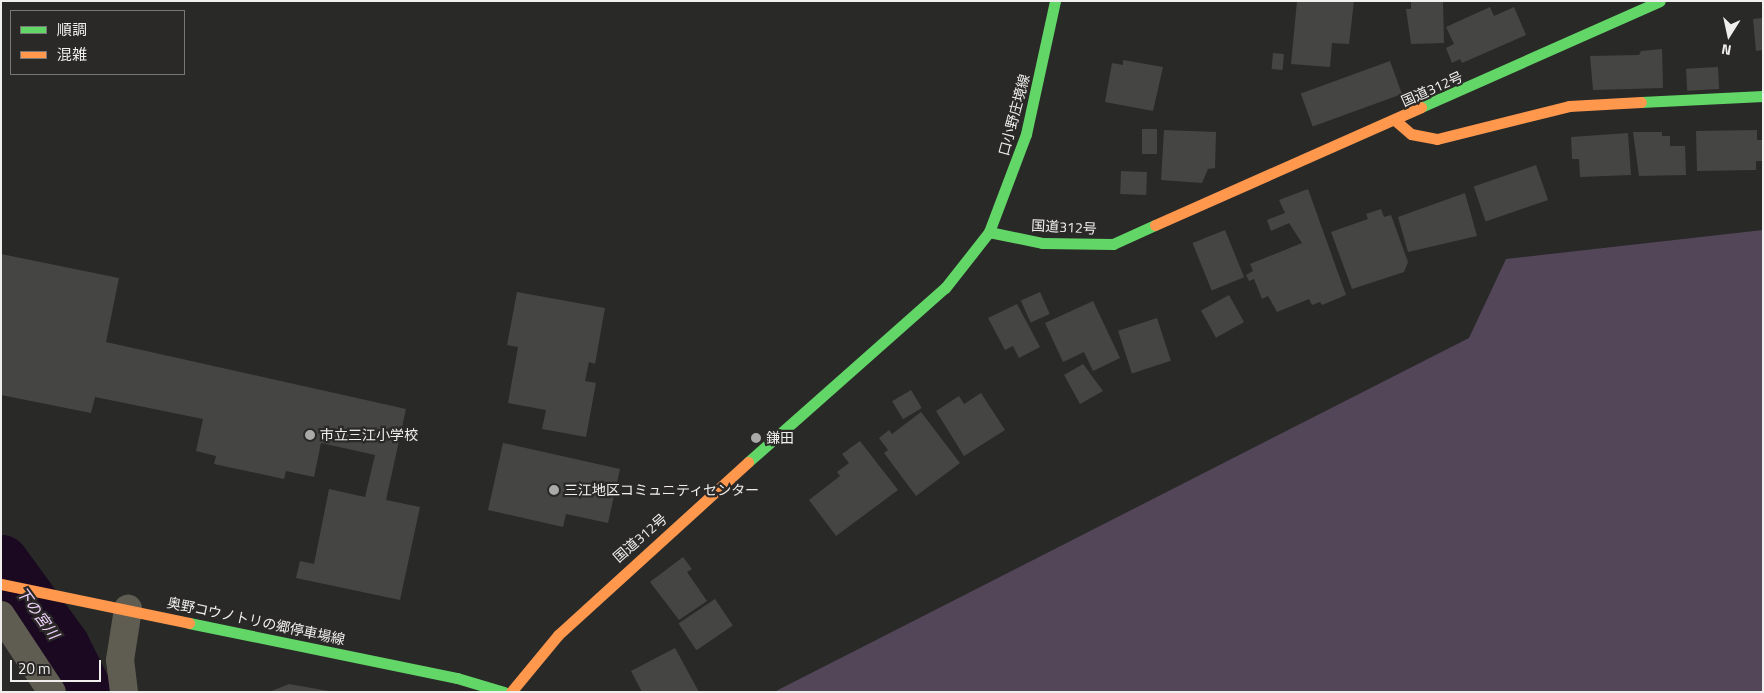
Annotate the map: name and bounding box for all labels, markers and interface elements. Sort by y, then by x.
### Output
legend [10,10,185,75]
north arrow [1704,10,1754,60]
text: 順調 [57,18,87,41]
text: N [1720,39,1733,61]
text: 混雑 [57,43,87,66]
street label: 国道312号 [1399,68,1465,110]
street label: 口小野庄境線 [995,72,1033,158]
street label: 国道312号 [1031,217,1097,237]
place label: 市立三江小学校 [320,427,418,443]
marker: 市立三江小学校 [304,429,316,441]
place label: 鎌田 [766,430,794,446]
marker: 鎌田 [750,432,762,444]
place label: 三江地区コミュニティセンター [564,482,760,498]
marker: 三江地区コミュニティセンター [548,484,560,496]
street label: 国道312号 [610,510,670,566]
water label: 下の宮川 [13,583,63,643]
street label: 奥野コウノトリの郷停車場線 [165,594,347,648]
scale bar [12,650,104,682]
text: 20 m [18,657,51,680]

